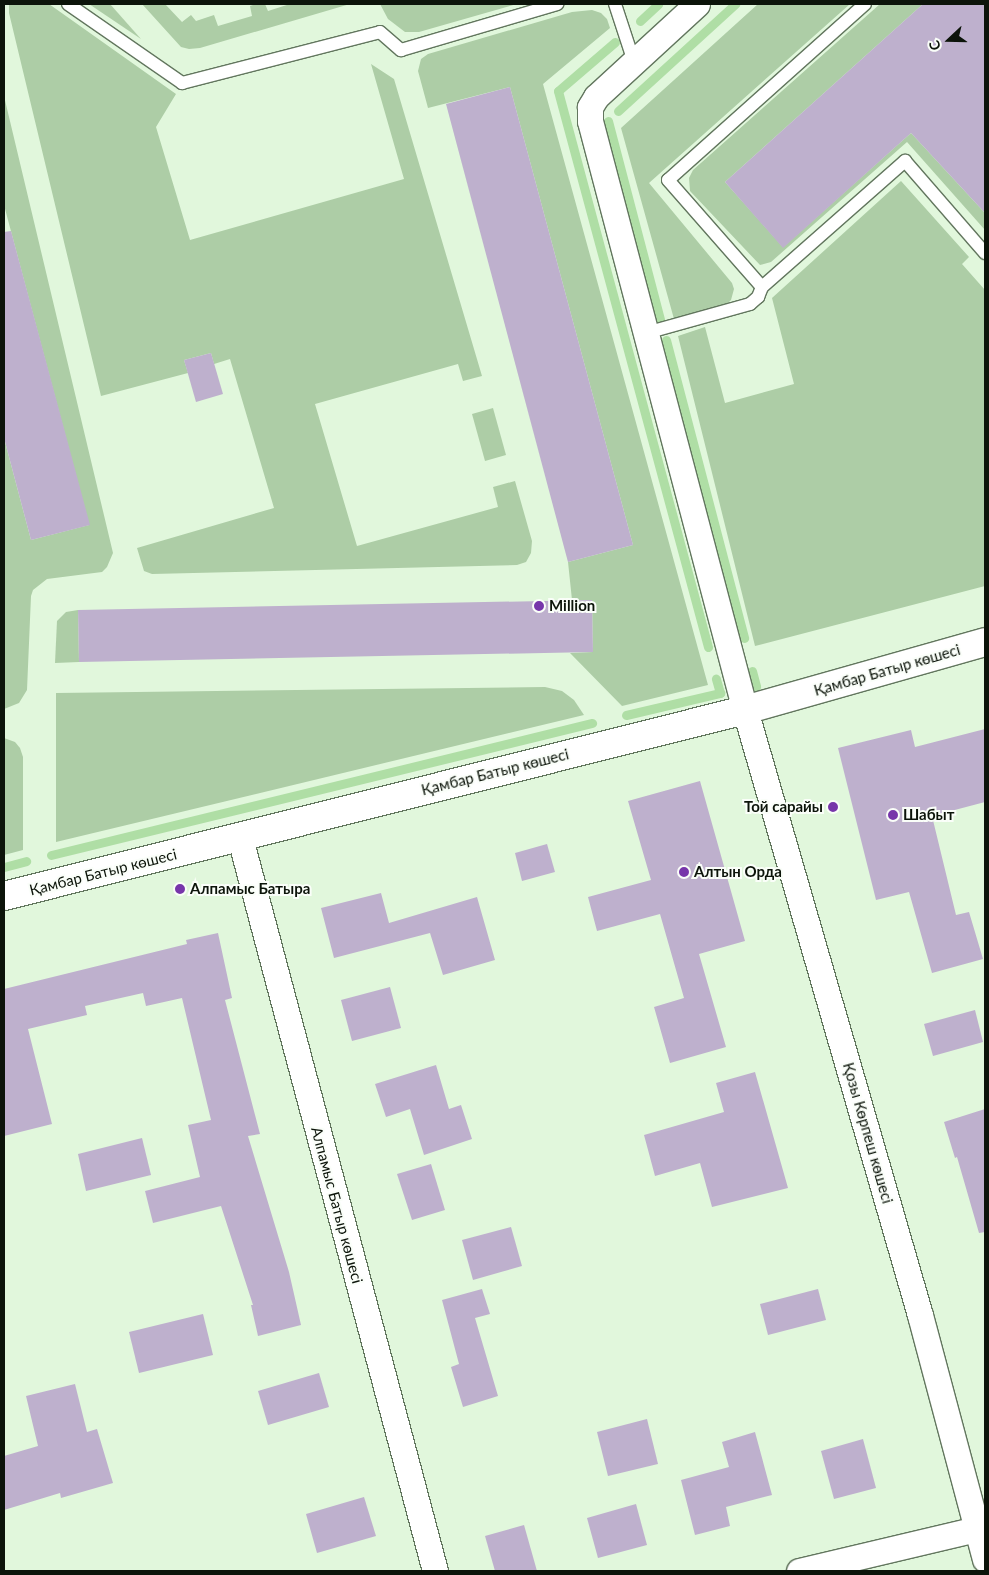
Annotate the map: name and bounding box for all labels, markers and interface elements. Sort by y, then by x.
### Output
north arrow [924,15,974,65]
text: С [925,38,944,53]
place label: Million [549,597,595,615]
marker: Million [533,600,545,612]
street label: Қамбар Батыр көшесі [812,641,962,699]
street label: Қамбар Батыр көшесі [419,745,571,799]
place label: Той сарайы [744,798,823,816]
marker: Той сарайы [827,801,839,813]
place label: Шабыт [903,806,954,824]
marker: Шабыт [887,809,899,821]
street label: Қамбар Батыр көшесі [27,845,179,899]
place label: Алтын Орда [694,863,782,881]
marker: Алтын Орда [678,866,690,878]
place label: Алпамыс Батыра [190,880,310,898]
marker: Алпамыс Батыра [174,883,186,895]
street label: Қозы Көрпеш көшесі [839,1060,897,1206]
street label: Алпамыс Батыр көшесі [307,1125,367,1285]

